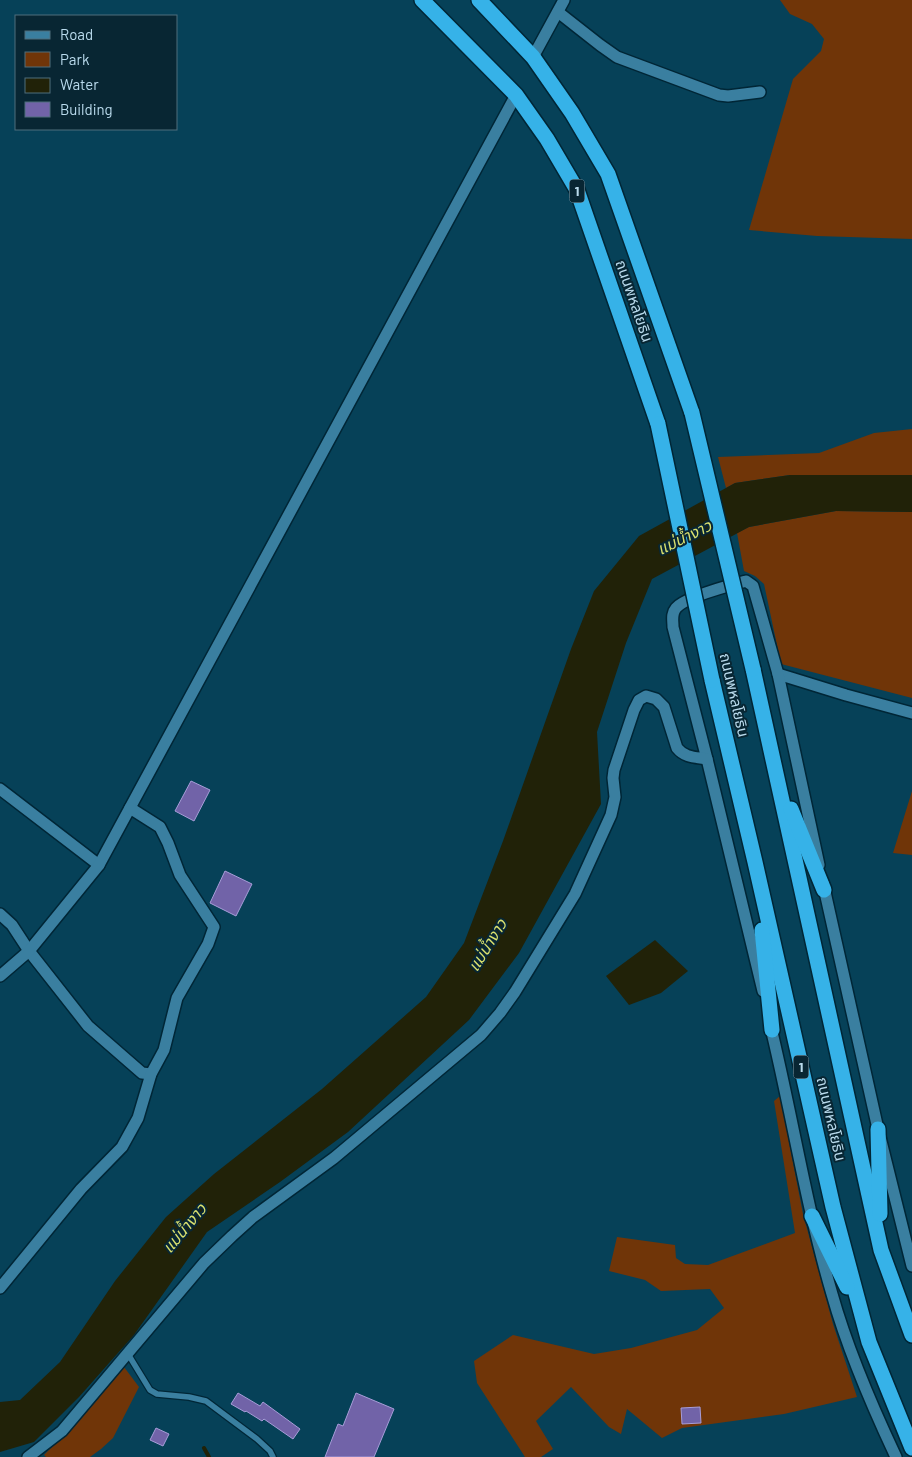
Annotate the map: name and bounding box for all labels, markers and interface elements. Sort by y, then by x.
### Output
legend [15,15,178,130]
text: Road [60,25,93,43]
text: Park [60,50,90,68]
text: Water [60,75,99,93]
text: Building [60,100,113,118]
road number: 1 [570,180,584,202]
street label: ถนนพหลโยธิน [612,257,657,344]
water label: แม่น้ำงาว [653,514,715,558]
street label: ถนนพหลโยธิน [717,651,753,739]
water label: แม่น้ำงาว [462,914,511,974]
road number: 1 [794,1056,808,1078]
street label: ถนนพหลโยธิน [814,1075,850,1163]
water label: แม่น้ำงาว [157,1198,210,1256]

